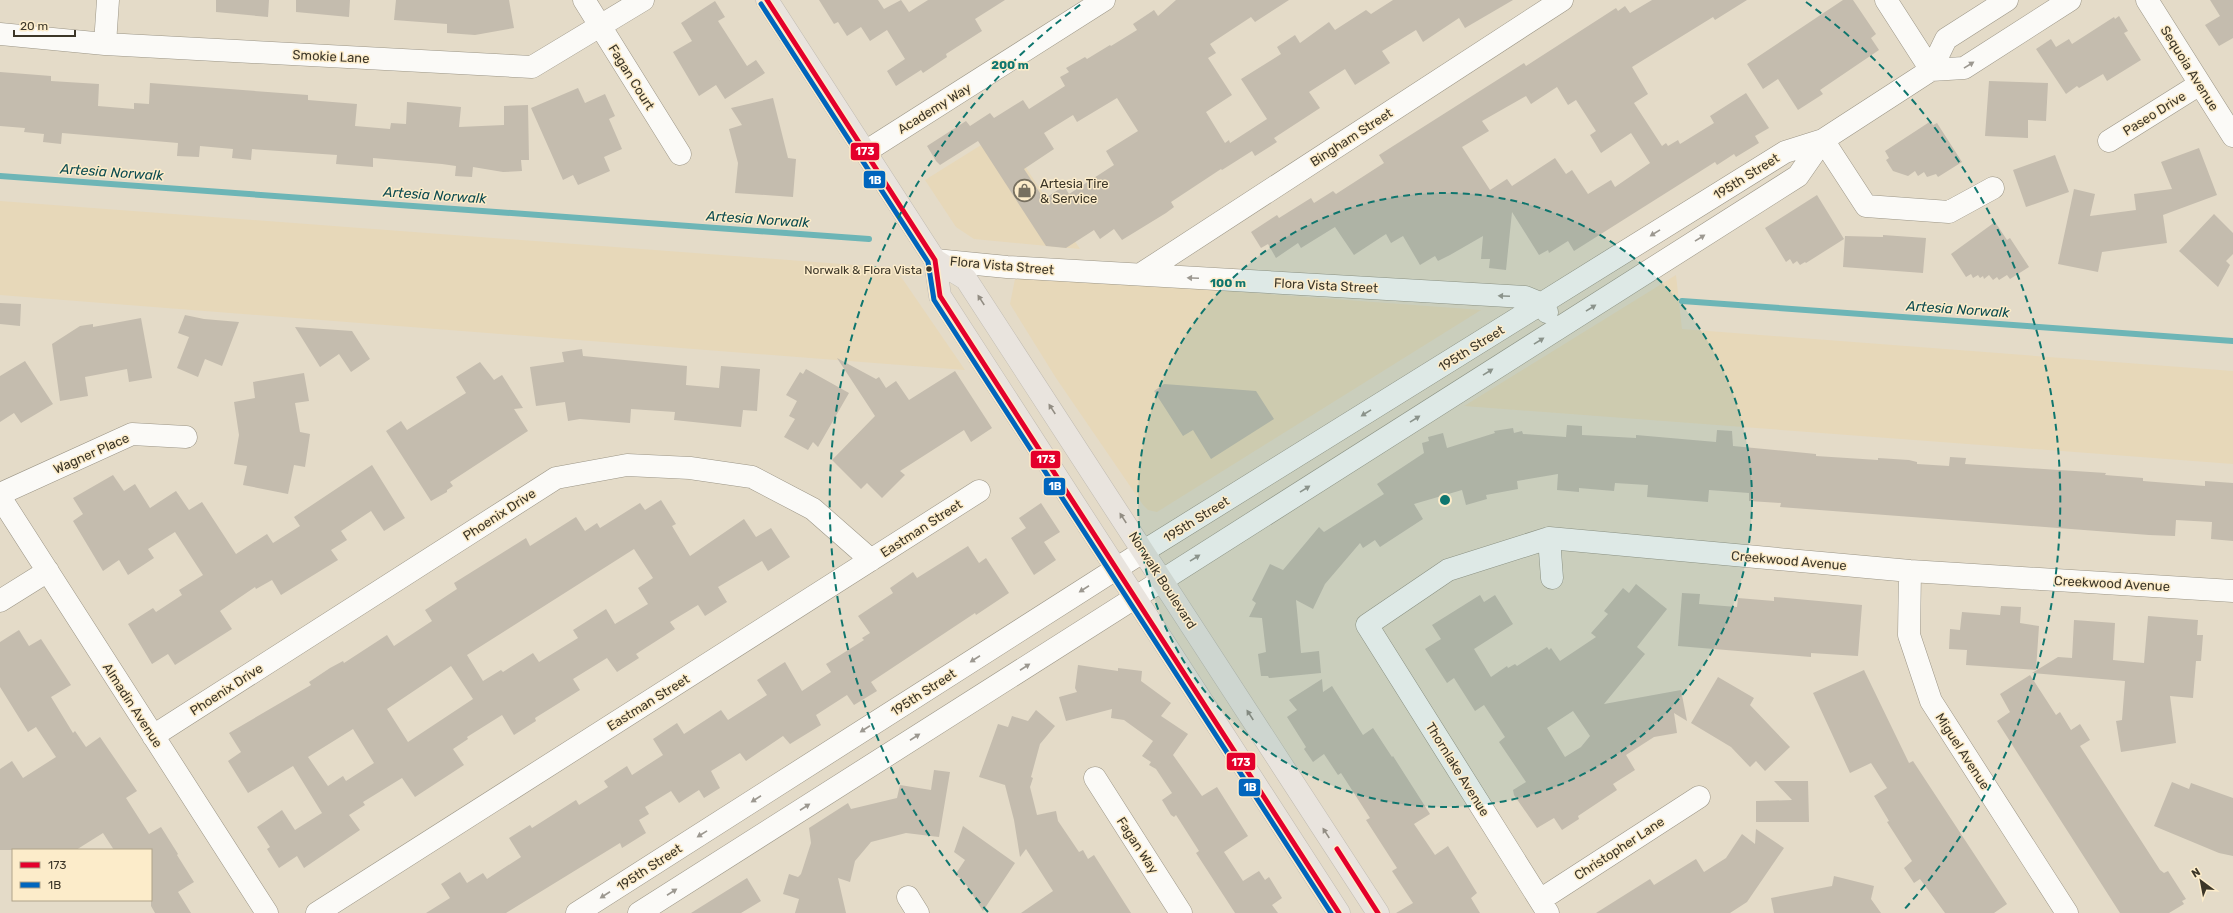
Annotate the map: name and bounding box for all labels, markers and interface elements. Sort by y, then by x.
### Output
scale bar [14,12,75,38]
text: 20 m [20,19,48,33]
street label: Sequoia Avenue [2157,23,2222,113]
street label: Fagan Court [605,42,658,113]
street label: Smokie Lane [292,47,370,66]
text: 200 m [991,58,1029,72]
one-way arrow [1963,61,1975,68]
street label: Academy Way [895,80,974,137]
street label: Paseo Drive [2120,88,2188,139]
street label: Bingham Street [1307,105,1396,170]
line badge: 173 [850,142,880,161]
text: 173 [855,145,875,158]
street label: 195th Street [1711,150,1782,203]
water label: Artesia Norwalk [59,160,165,185]
line badge: 1B [863,170,886,189]
text: 1B [868,174,882,187]
place label: Artesia Tire & Service [1040,176,1109,206]
shop icon: Artesia Tire & Service [1011,177,1037,203]
water label: Artesia Norwalk [382,183,488,208]
water label: Artesia Norwalk [705,207,811,232]
one-way arrow [1650,229,1660,237]
one-way arrow [1694,235,1706,242]
street label: Flora Vista Street [949,253,1055,278]
place label: Norwalk & Flora Vista [804,263,922,277]
marker: Norwalk & Flora Vista [924,264,934,274]
one-way arrow [1187,274,1199,281]
street label: Flora Vista Street [1273,275,1378,296]
text: 100 m [1210,276,1246,290]
one-way arrow [1497,293,1510,299]
one-way arrow [977,295,984,306]
water label: Artesia Norwalk [1905,297,2011,322]
one-way arrow [1586,304,1596,312]
street label: 195th Street [1436,322,1507,375]
one-way arrow [1533,337,1544,345]
one-way arrow [1483,369,1494,376]
one-way arrow [1048,404,1056,414]
one-way arrow [1360,410,1372,417]
one-way arrow [1410,415,1420,423]
street label: Wagner Place [51,430,132,478]
line badge: 173 [1030,450,1061,469]
text: 173 [1036,453,1056,466]
line badge: 1B [1043,477,1066,496]
text: 1B [1048,480,1062,493]
street label: Phoenix Drive [460,485,538,543]
one-way arrow [1299,485,1311,492]
street label: 195th Street [1161,493,1232,546]
centre of rings [1438,493,1452,507]
street label: Eastman Street [878,496,965,560]
one-way arrow [1119,513,1127,523]
street label: Norwalk Boulevard [1126,529,1200,632]
street label: Creekwood Avenue [1731,548,1847,573]
one-way arrow [1190,554,1200,562]
street label: Creekwood Avenue [2054,573,2170,594]
one-way arrow [1079,585,1089,593]
one-way arrow [970,655,980,663]
street label: Almadin Avenue [100,660,165,750]
street label: Phoenix Drive [187,660,265,718]
one-way arrow [1019,663,1031,670]
street label: 195th Street [888,666,959,719]
street label: Eastman Street [604,671,692,734]
one-way arrow [1246,709,1254,720]
street label: Miguel Avenue [1932,710,1993,793]
street label: Thornlake Avenue [1423,720,1493,819]
one-way arrow [860,725,870,733]
one-way arrow [910,733,920,741]
line badge: 173 [1226,752,1256,771]
text: 173 [1231,756,1251,769]
line badge: 1B [1238,778,1261,797]
text: 1B [1243,781,1257,794]
one-way arrow [751,795,761,803]
one-way arrow [800,803,810,811]
street label: Fagan Way [1113,814,1161,877]
street label: Christopher Lane [1571,814,1667,883]
one-way arrow [1322,828,1330,838]
one-way arrow [696,830,708,837]
street label: 195th Street [614,841,685,894]
legend [12,849,152,901]
text: 173 [48,858,67,872]
north arrow [2181,861,2221,901]
text: N [2189,865,2203,881]
text: 1B [48,878,61,892]
one-way arrow [667,888,677,896]
one-way arrow [599,892,611,899]

